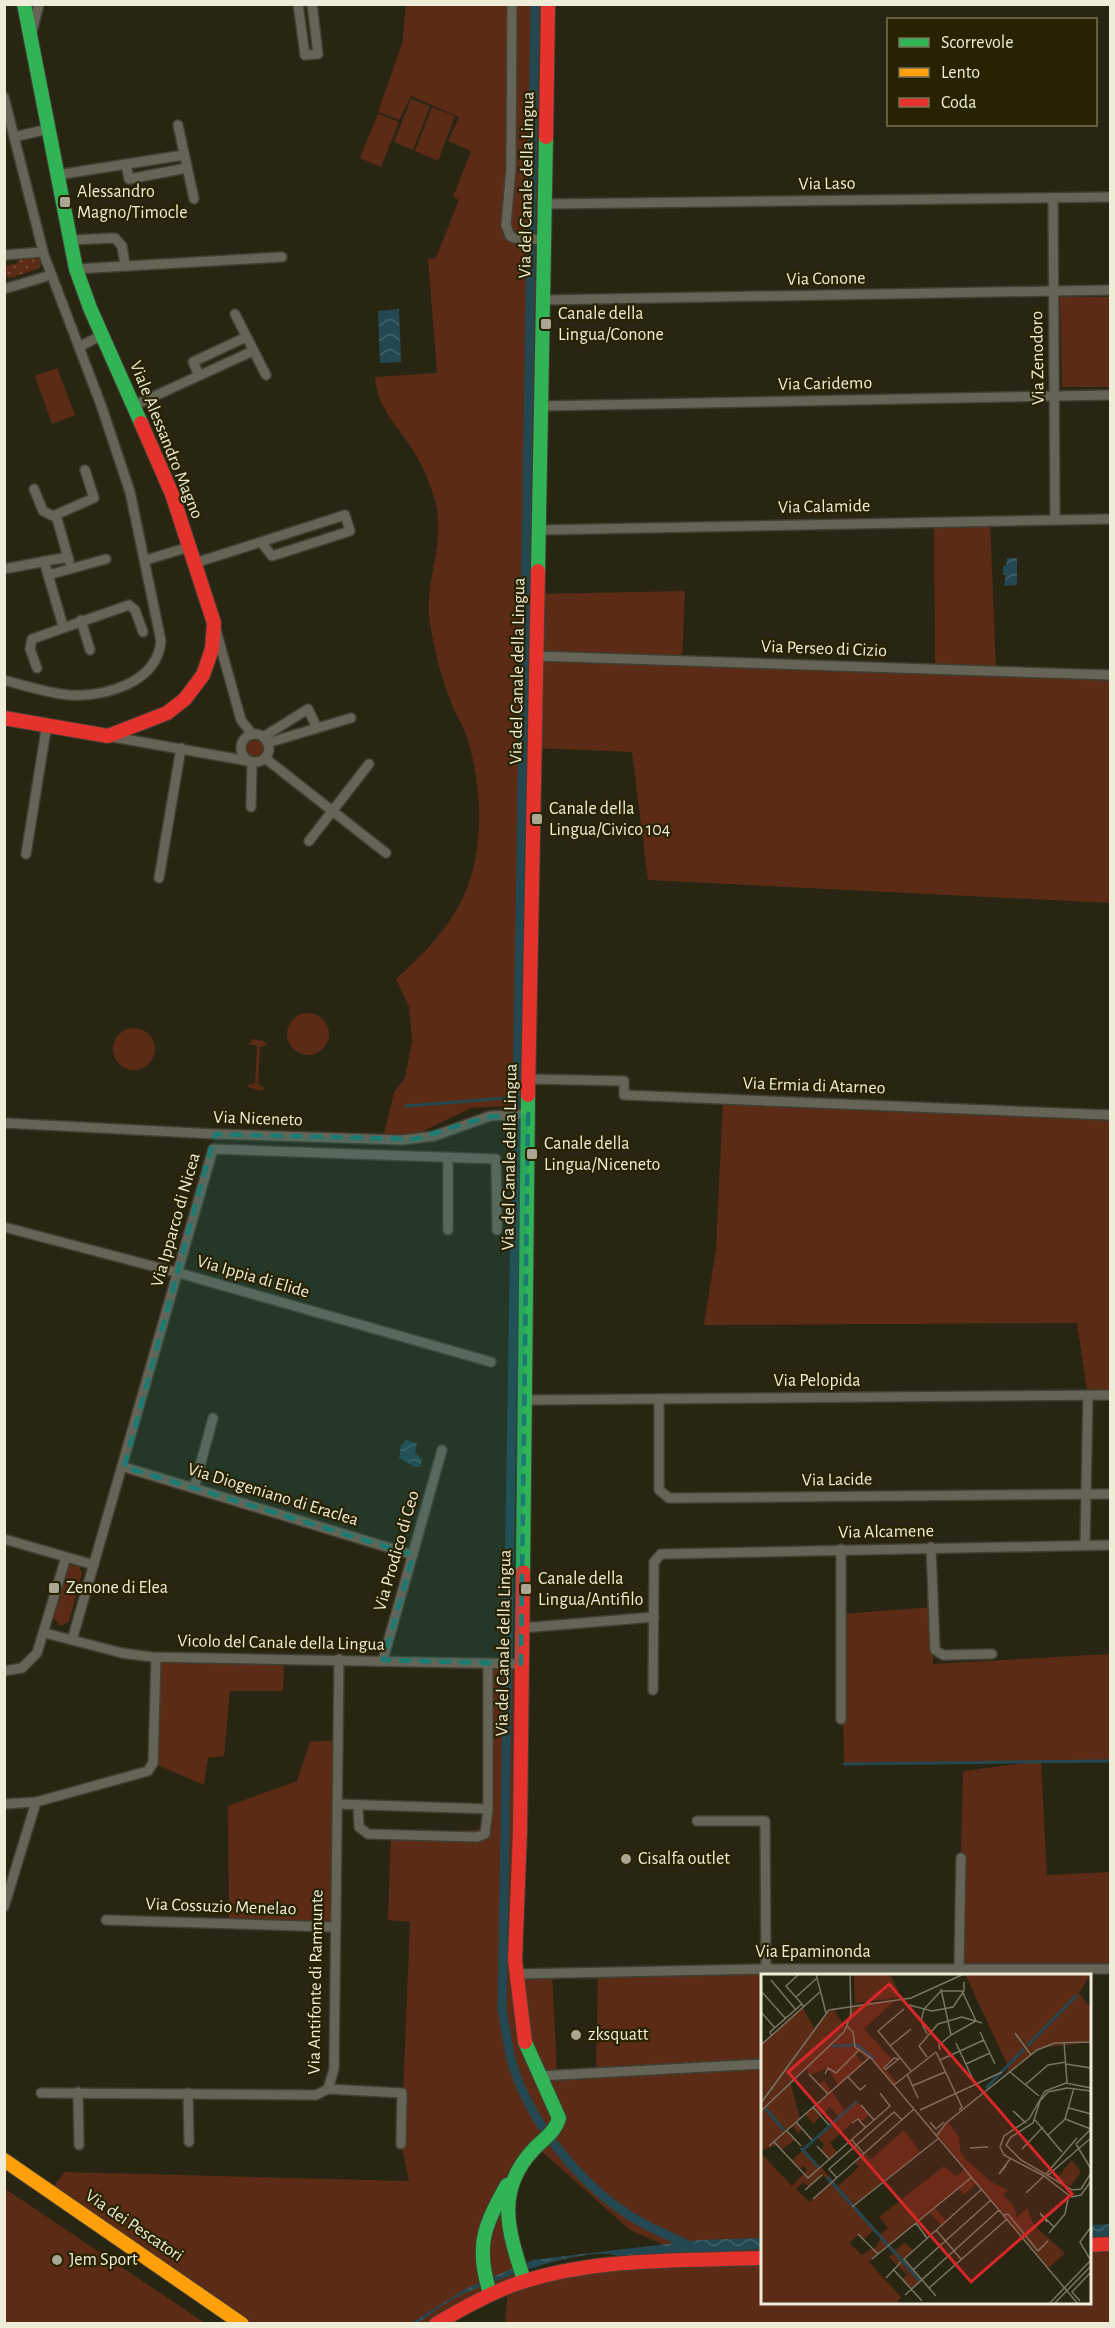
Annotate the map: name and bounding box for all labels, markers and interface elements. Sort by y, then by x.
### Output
legend [887,18,1097,126]
text: Scorrevole [941,34,1014,52]
text: Lento [941,64,980,82]
street label: Via del Canale della Lingua [516,91,538,279]
text: Coda [941,94,976,112]
street label: Via Laso [798,175,856,193]
place label: Alessandro Magno/Timocle [77,183,187,222]
marker: Alessandro Magno/Timocle [58,195,72,209]
street label: Via Conone [786,269,866,289]
place label: Canale della Lingua/Conone [558,305,664,344]
street label: Via Zenodoro [1028,311,1048,405]
marker: Canale della Lingua/Conone [539,317,553,331]
street label: Viale Alessandro Magno [126,358,206,522]
street label: Via Caridemo [778,374,872,394]
street label: Via Calamide [778,497,870,517]
street label: Via del Canale della Lingua [507,577,529,765]
street label: Via Perseo di Cizio [761,638,888,660]
place label: Canale della Lingua/Civico 104 [549,800,671,839]
marker: Canale della Lingua/Civico 104 [530,812,544,826]
street label: Via del Canale della Lingua [499,1063,521,1251]
street label: Via Ermia di Atarneo [742,1075,886,1097]
street label: Via Niceneto [213,1108,303,1130]
place label: Canale della Lingua/Niceneto [544,1135,661,1174]
marker: Canale della Lingua/Niceneto [525,1147,539,1161]
street label: Via Ipparco di Nicea [148,1151,204,1289]
street label: Via Ippia di Elide [195,1252,311,1302]
street label: Via Pelopida [773,1372,861,1390]
street label: Via Diogeniano di Eraclea [185,1460,361,1530]
street label: Via Lacide [802,1470,872,1490]
street label: Via Prodico di Ceo [371,1488,423,1613]
street label: Via Alcamene [838,1522,934,1542]
street label: Via del Canale della Lingua [493,1549,515,1737]
place label: Canale della Lingua/Antifilo [538,1570,644,1609]
place label: Zenone di Elea [66,1579,168,1597]
marker: Zenone di Elea [47,1581,61,1595]
marker: Canale della Lingua/Antifilo [519,1582,533,1596]
street label: Vicolo del Canale della Lingua [177,1632,385,1654]
place label: Cisalfa outlet [638,1850,730,1868]
marker: Cisalfa outlet [619,1852,633,1866]
street label: Via Antifonte di Ramnunte [305,1889,327,2075]
street label: Via Cossuzio Menelao [145,1895,297,1919]
street label: Via Epaminonda [755,1943,871,1961]
inset map [761,1974,1091,2304]
place label: zksquatt [588,2026,649,2044]
marker: zksquatt [569,2028,583,2042]
street label: Via dei Pescatori [82,2187,186,2265]
place label: Jem Sport [69,2251,138,2269]
marker: Jem Sport [50,2253,64,2267]

